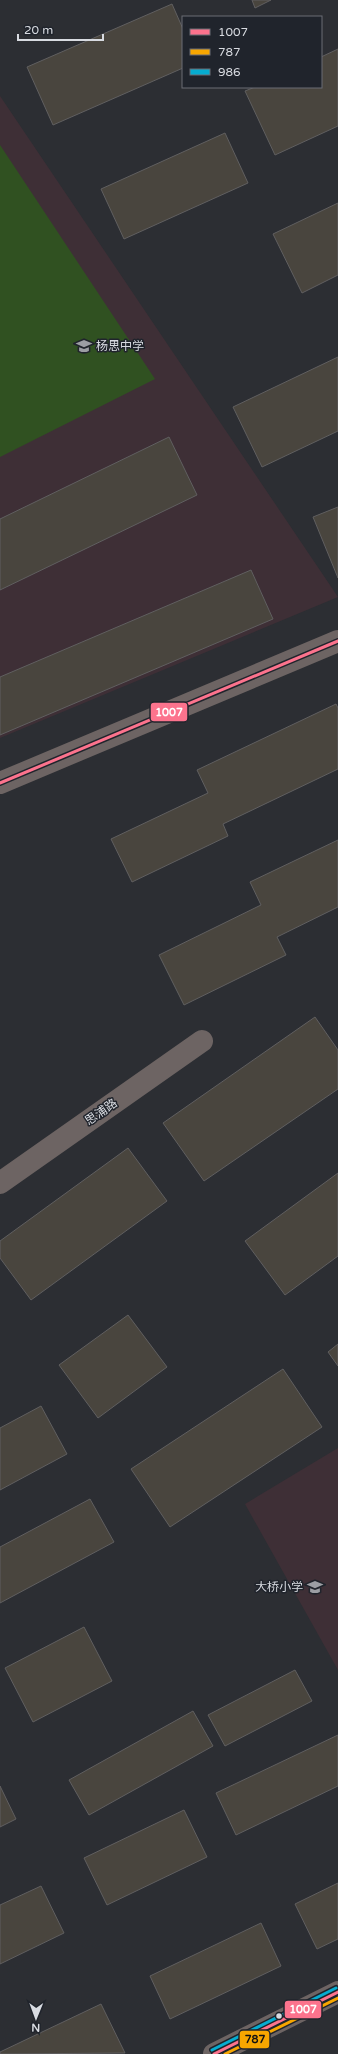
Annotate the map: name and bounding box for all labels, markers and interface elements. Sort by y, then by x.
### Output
scale bar [18,16,103,42]
legend [182,16,322,88]
text: 20 m [24,23,53,37]
text: 1007 [218,25,248,39]
text: 787 [218,45,241,59]
text: 986 [218,65,241,79]
school or university icon: 杨思中学 [75,337,93,355]
place label: 杨思中学 [96,339,144,353]
line badge: 1007 [150,702,188,722]
text: 1007 [155,706,183,719]
street label: 思浦路 [82,1096,120,1128]
school or university icon: 大桥小学 [306,1578,324,1596]
place label: 大桥小学 [255,1580,303,1594]
north arrow [16,1998,56,2038]
line badge: 1007 [284,2000,322,2019]
text: 1007 [289,2003,317,2016]
unlabelled marker [274,2011,284,2021]
text: N [31,2021,40,2034]
line badge: 787 [239,2030,270,2049]
text: 787 [245,2033,265,2046]

